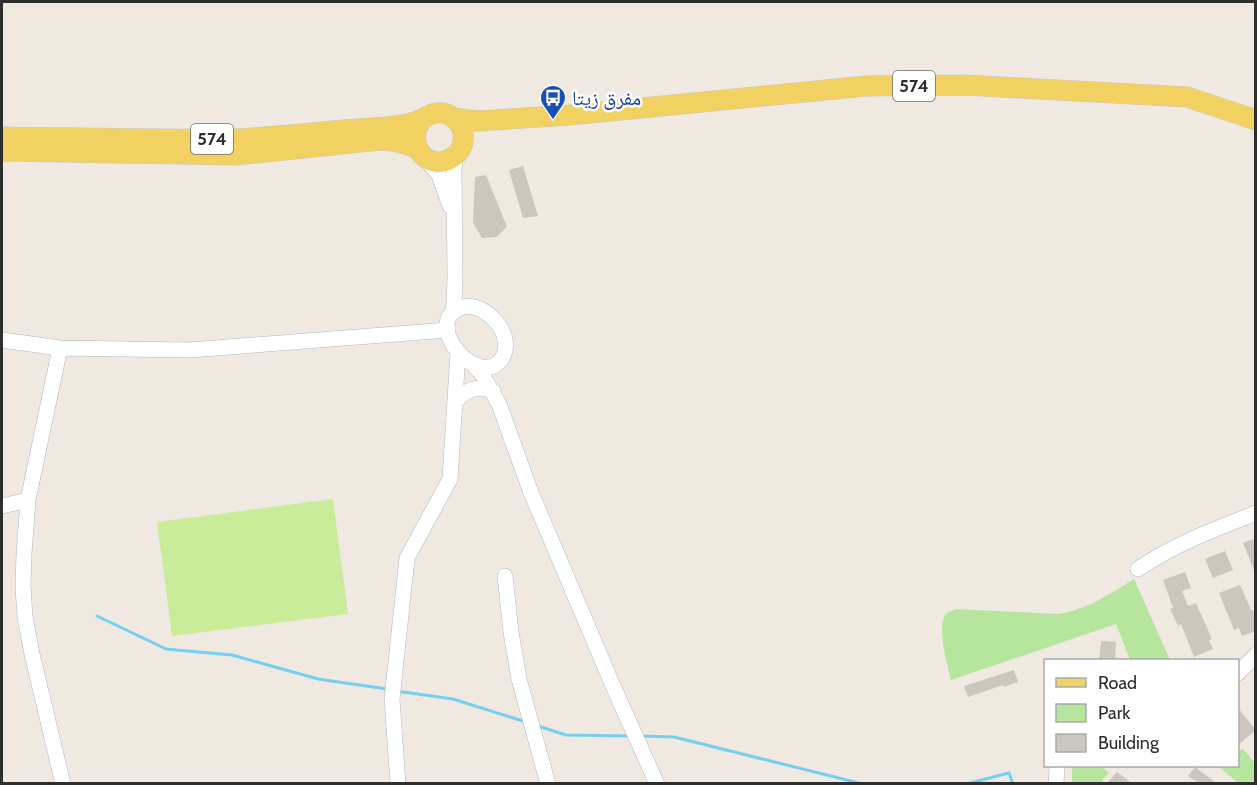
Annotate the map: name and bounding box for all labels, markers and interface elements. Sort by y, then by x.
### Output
road number: 574 [893,71,935,101]
bus stop icon: مفرق زيتا [538,83,568,121]
place label: مفرق زيتا [572,86,641,110]
road number: 574 [191,124,233,154]
legend [1044,659,1239,767]
text: Road [1098,672,1137,694]
text: Park [1098,702,1131,724]
text: Building [1098,732,1160,754]

